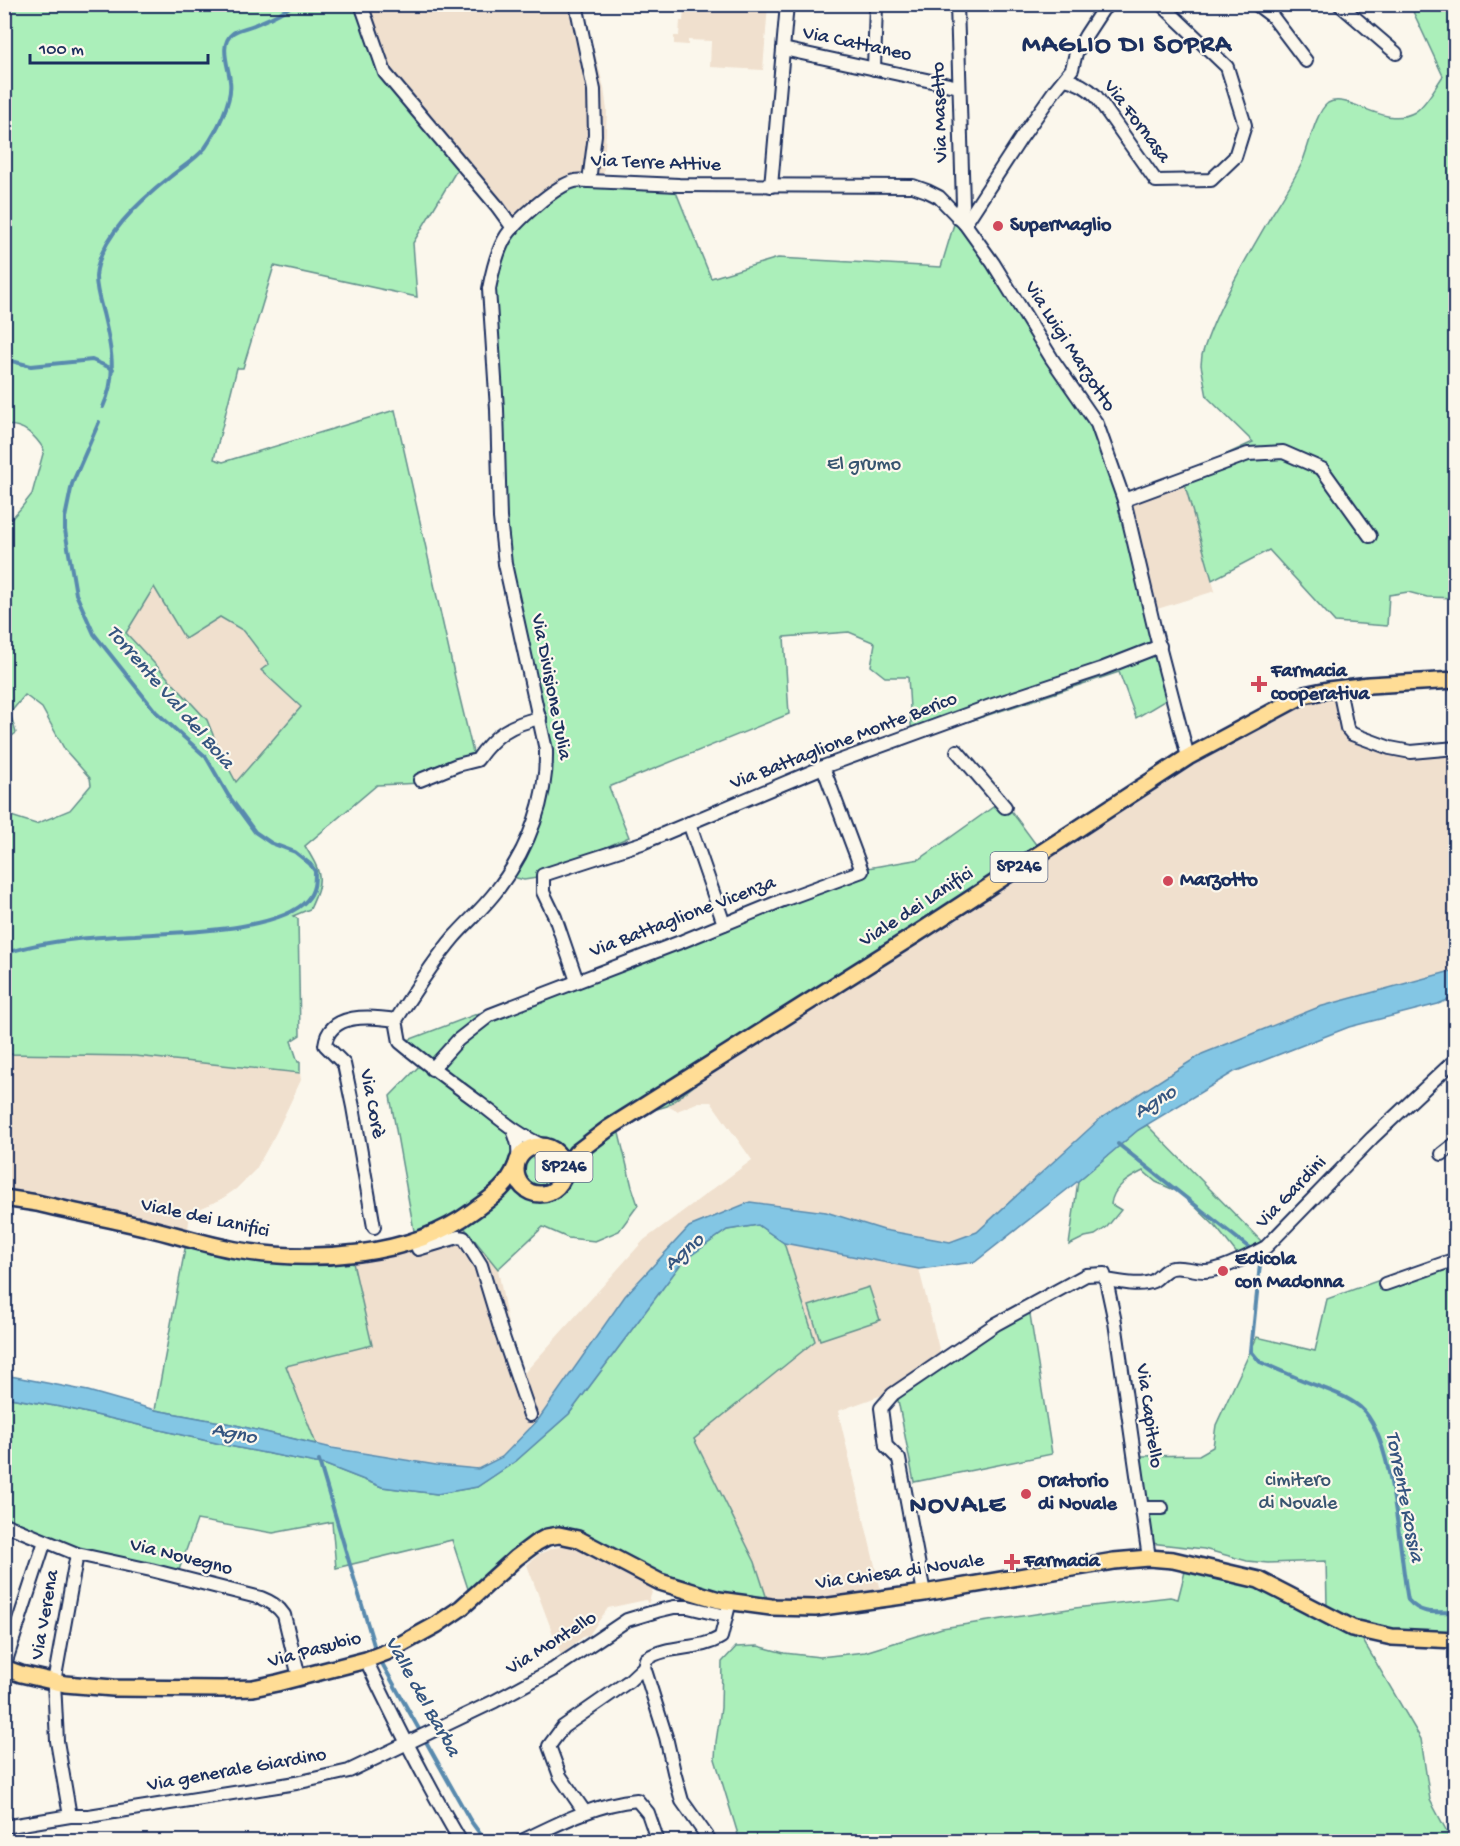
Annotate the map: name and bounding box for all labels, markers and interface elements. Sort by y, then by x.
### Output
street label: Via Cattaneo [799,22,914,68]
scale bar [30,27,208,65]
district label: MAGLIO DI SOPRA [1022,31,1232,62]
text: 100 m [38,40,84,61]
street label: Via Masetto [928,61,954,164]
street label: Via Fornasa [1097,75,1175,169]
street label: Via Terre Attive [590,150,722,178]
place label: SuperMaglio [1010,215,1112,238]
marker: SuperMaglio [991,219,1005,233]
street label: Via Luigi Marzotto [1018,277,1120,416]
park label: El grumo [827,454,901,477]
street label: Via Divisione Julia [524,611,576,763]
water label: Torrente Val del Boia [100,621,239,776]
place label: Farmacia cooperativa [1270,661,1370,707]
marker: Farmacia cooperativa [1252,677,1266,691]
street label: Via Battaglione Monte Berico [726,688,961,796]
road number: SP246 [990,852,1048,882]
street label: Viale dei Lanifici [855,863,978,954]
place label: Marzotto [1180,870,1259,893]
street label: Via Battaglione Vicenza [586,872,780,964]
marker: Marzotto [1161,874,1175,888]
street label: Via Corè [353,1067,389,1141]
water label: Agno [1130,1080,1183,1125]
road number: SP246 [536,1152,592,1182]
street label: Via Gardini [1251,1152,1332,1235]
street label: Viale dei Lanifici [138,1194,271,1244]
water label: Agno [660,1228,711,1277]
place label: Edicola con Madonna [1235,1249,1345,1295]
marker: Edicola con Madonna [1216,1264,1230,1278]
street label: Via Capitello [1129,1361,1167,1470]
water label: Agno [209,1418,260,1452]
water label: Torrente Rossia [1378,1430,1428,1566]
park label: cimitero di Novale [1259,1470,1338,1516]
place label: Oratorio di Novale [1038,1471,1118,1517]
marker: Oratorio di Novale [1019,1487,1033,1501]
district label: NOVALE [909,1491,1007,1522]
street label: Via Novegno [126,1534,235,1582]
street label: Via Chiesa di Novale [813,1550,986,1596]
place label: Farmacia [1023,1551,1101,1574]
marker: Farmacia [1005,1555,1019,1569]
street label: Via Verena [27,1567,65,1663]
street label: Via Montello [501,1607,602,1682]
street label: Via Pasubio [265,1628,364,1675]
water label: Valle del Barba [378,1632,465,1763]
street label: Via generale Giardino [145,1744,328,1798]

